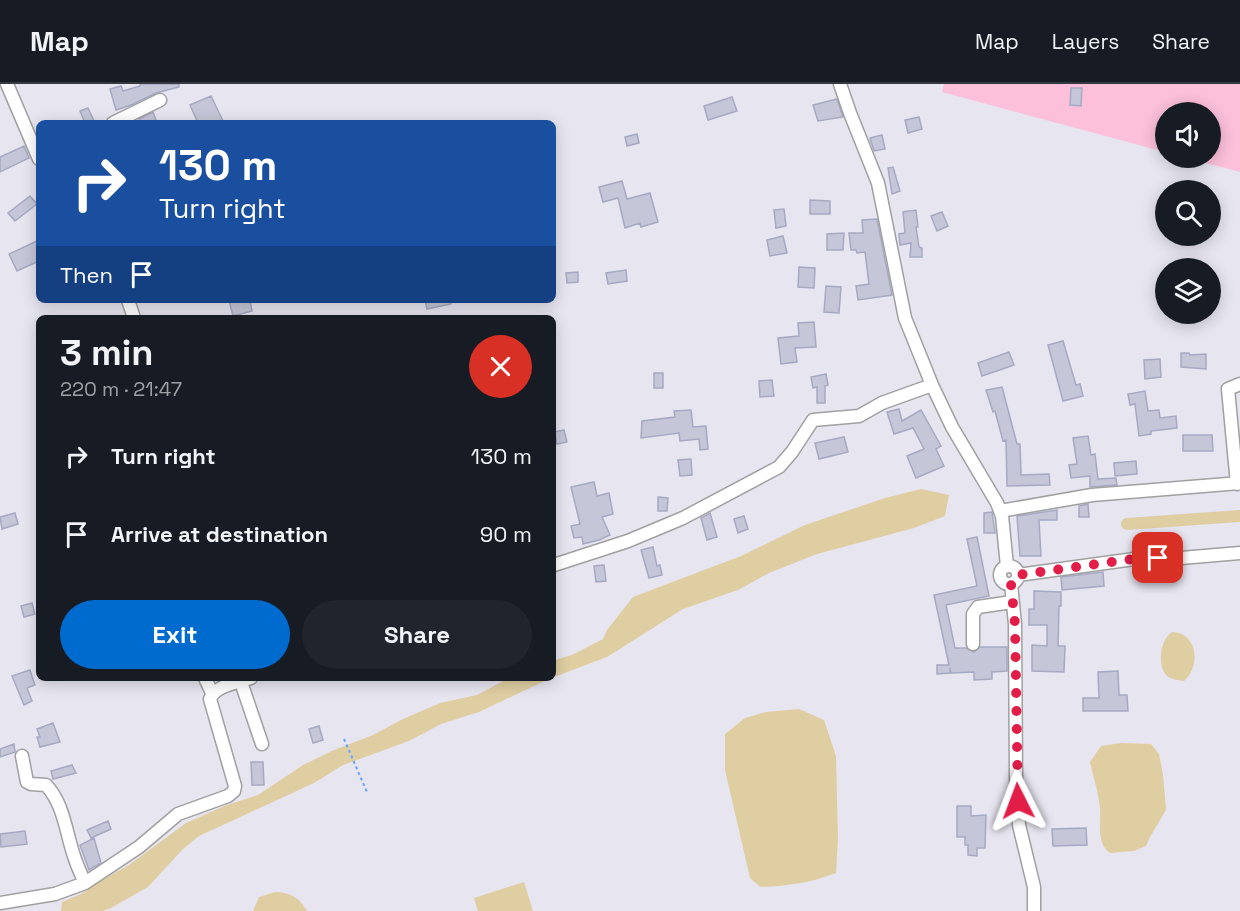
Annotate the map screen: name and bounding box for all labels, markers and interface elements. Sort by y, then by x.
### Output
text: Map [30,23,89,59]
text: Map [975,28,1019,55]
text: Layers [1052,28,1119,55]
text: Share [1152,28,1210,55]
map controls [1155,102,1221,324]
button: sound [1155,102,1221,168]
text: 130 m [159,139,277,192]
icon: right [60,144,138,222]
button: search [1155,180,1221,246]
text: Turn right [159,191,286,226]
icon: arrive [125,258,158,291]
button: layers [1155,258,1221,324]
text: Then [60,261,113,289]
text: 3 min [60,330,154,376]
button: close [469,335,532,398]
text: 220 m · 21:47 [60,376,182,402]
icon: right [60,440,93,473]
text: Turn right [111,442,216,470]
text: 130 m [471,442,532,470]
icon: arrive [60,518,93,551]
text: Arrive at destination [111,520,328,548]
text: 90 m [480,520,532,548]
pin [1132,532,1183,583]
icon: arrive [1141,541,1174,574]
button: Exit [60,600,290,669]
button: Share [302,600,532,669]
position arrow [986,769,1050,833]

